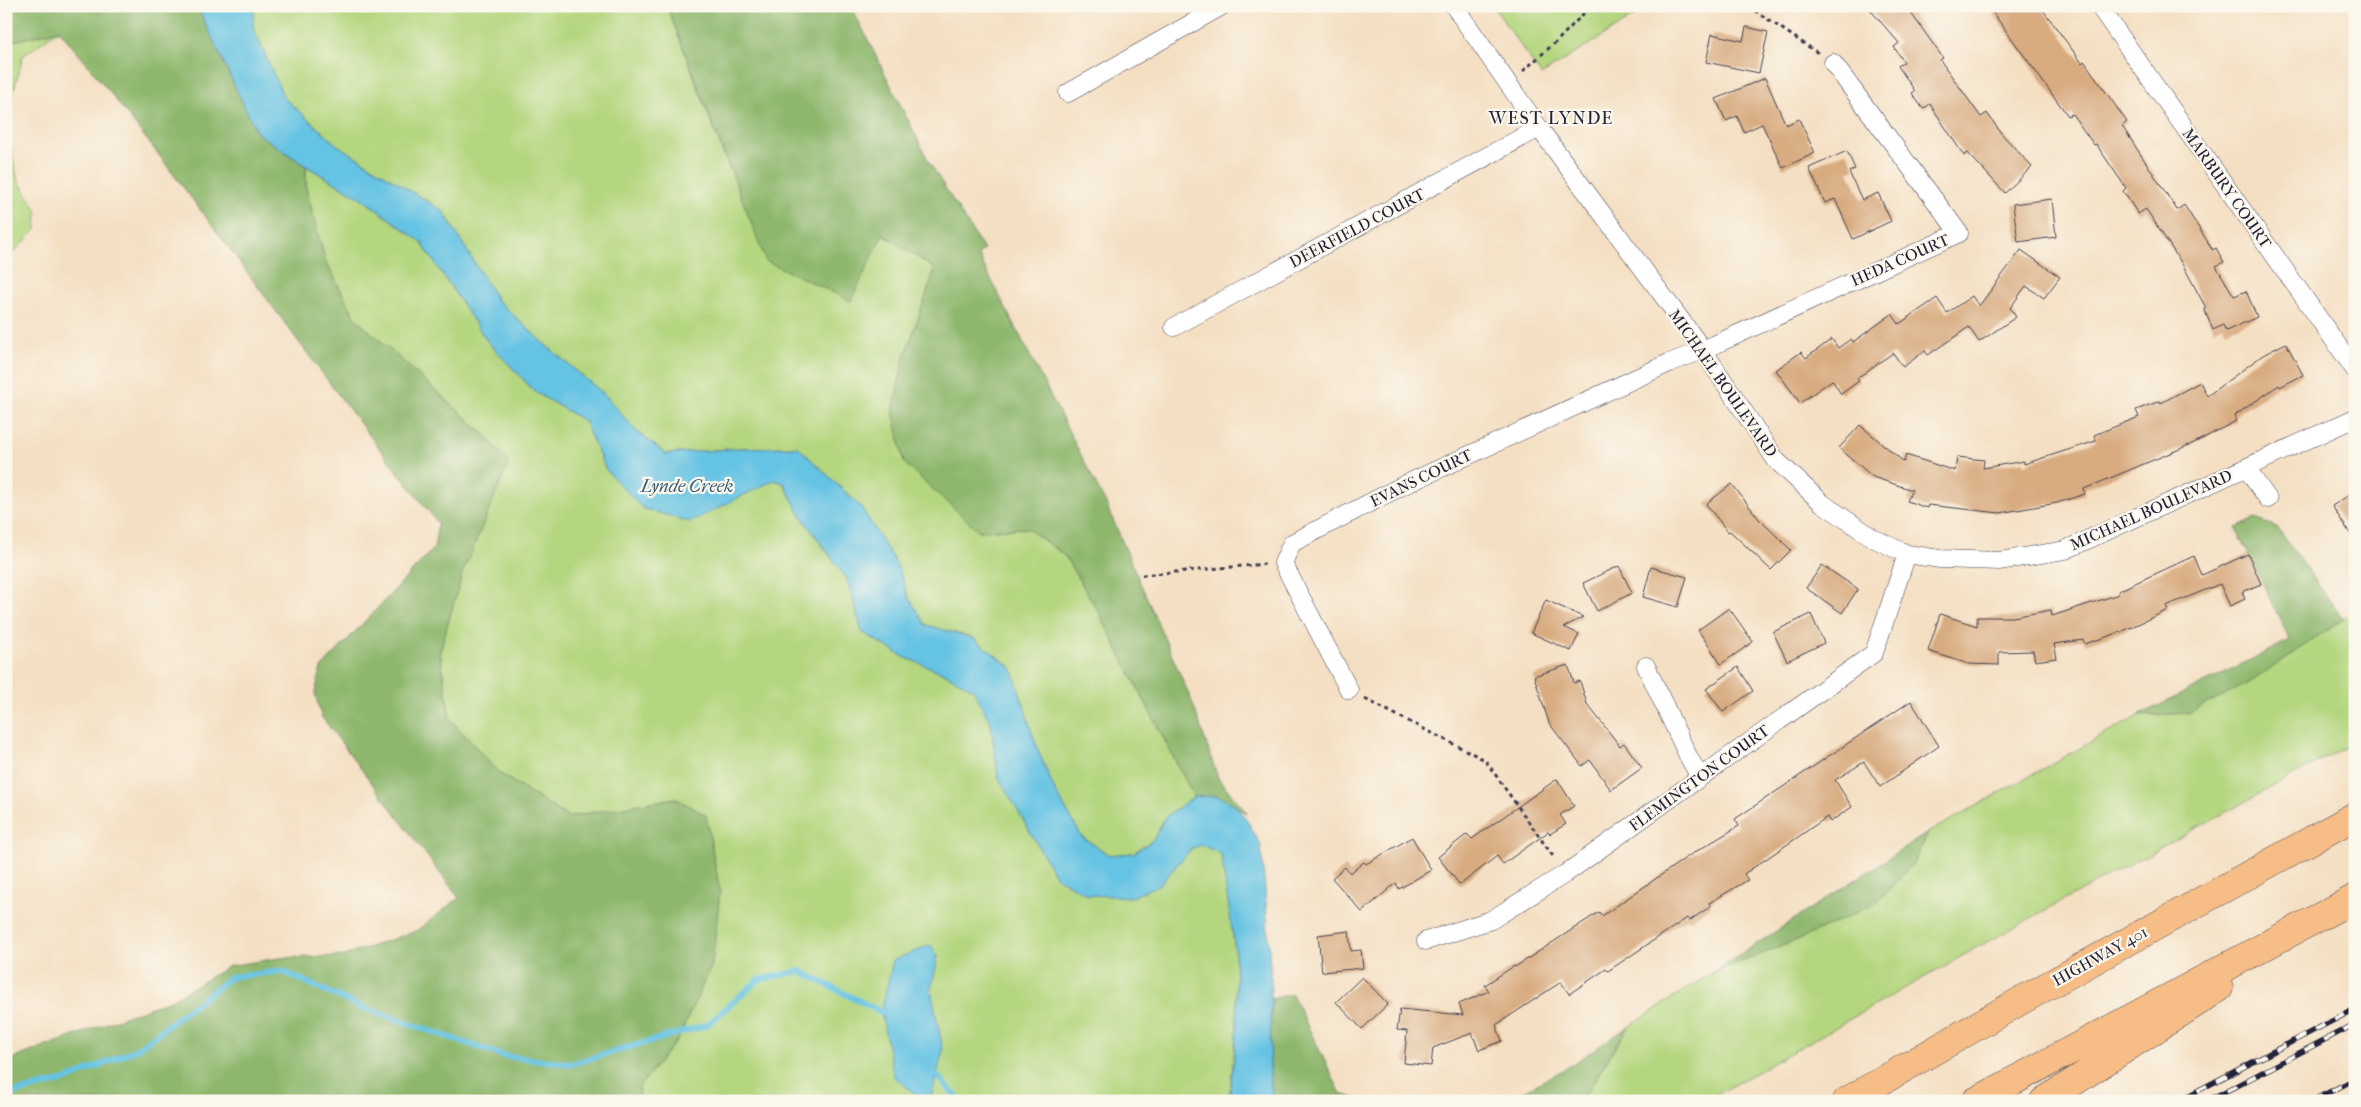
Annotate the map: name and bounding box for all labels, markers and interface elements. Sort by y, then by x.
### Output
district label: WEST LYNDE [1488,108,1613,129]
street label: MARBURY COURT [2179,124,2276,252]
street label: DEERFIELD COURT [1286,184,1428,272]
street label: HEDA COURT [1848,230,1952,290]
street label: MICHAEL BOULEVARD [1665,306,1781,460]
street label: EVANS COURT [1367,445,1475,511]
street label: MICHAEL BOULEVARD [2067,466,2235,554]
water label: Lynde Creek [639,476,733,497]
street label: FLEMINGTON COURT [1625,721,1773,835]
street label: HIGHWAY 401 [2049,922,2151,990]

